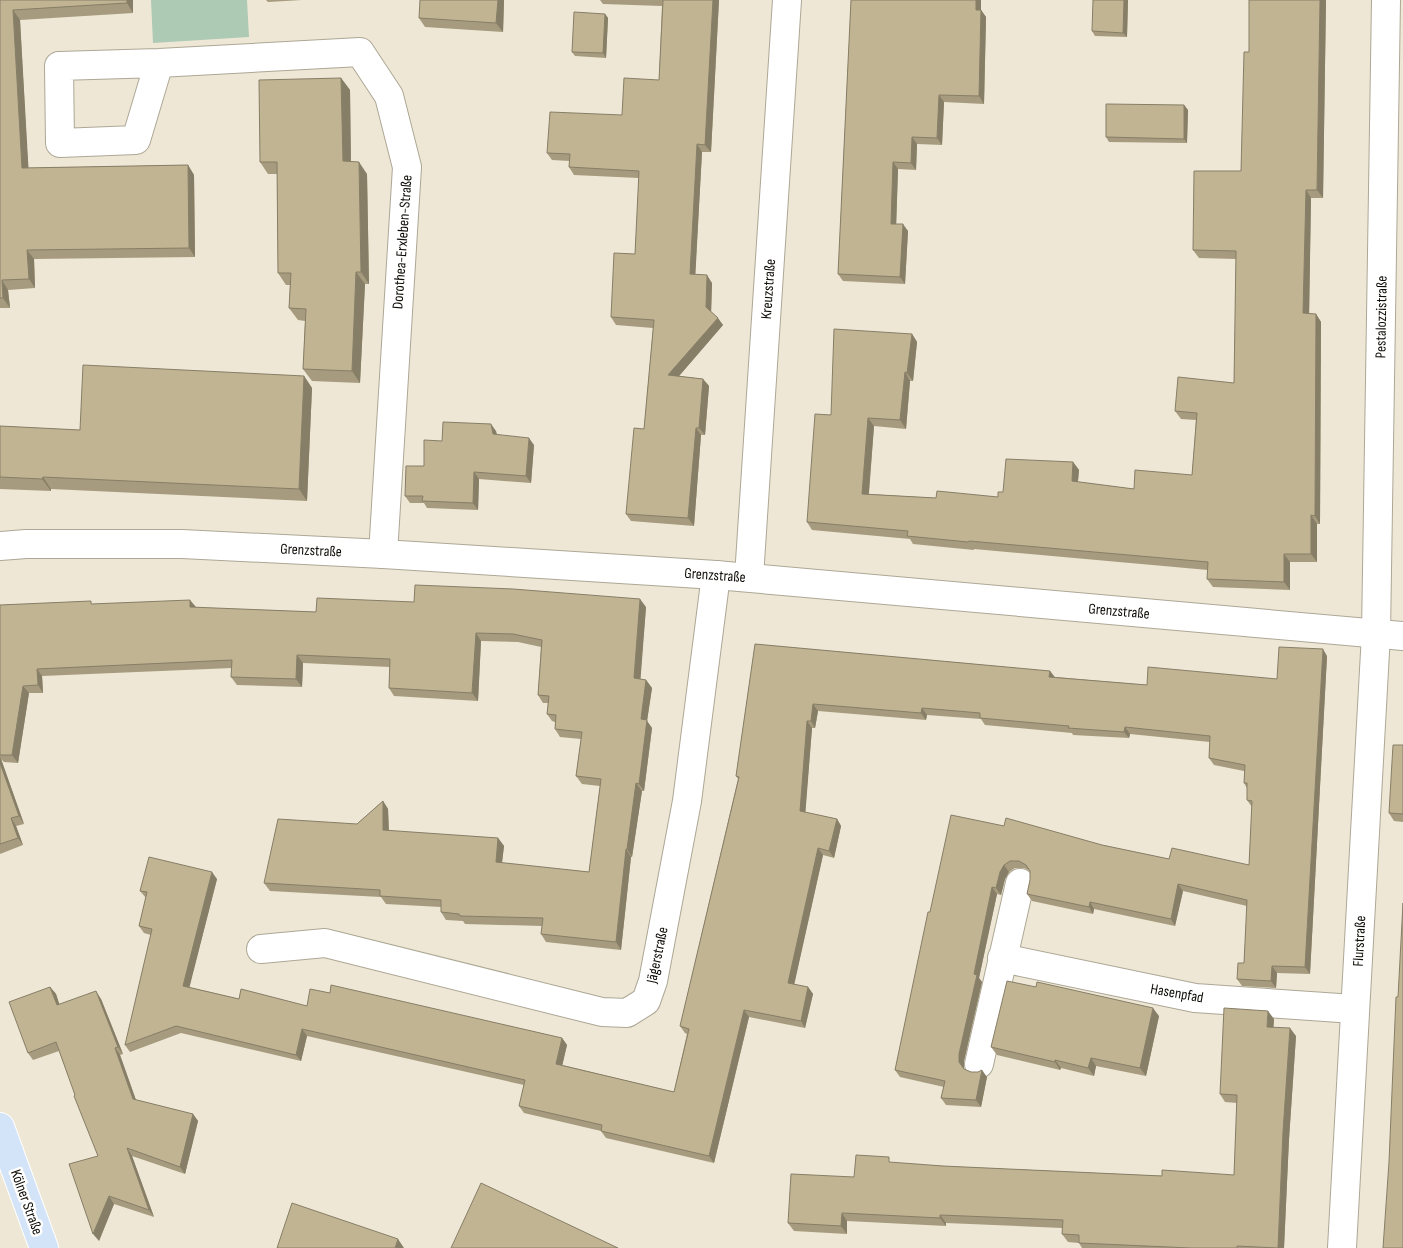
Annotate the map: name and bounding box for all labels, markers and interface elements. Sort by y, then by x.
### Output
street label: Dorothea-Erxleben-Straße [388,174,417,310]
street label: Kreuzstraße [757,258,780,320]
street label: Pestalozzistraße [1371,276,1392,358]
street label: Grenzstraße [280,539,342,562]
street label: Grenzstraße [684,564,746,587]
street label: Grenzstraße [1087,599,1150,624]
street label: Flurstraße [1349,915,1370,967]
street label: Jägerstraße [642,925,673,986]
street label: Hasenpfad [1149,979,1205,1008]
street label: Kölner Straße [6,1167,47,1237]

